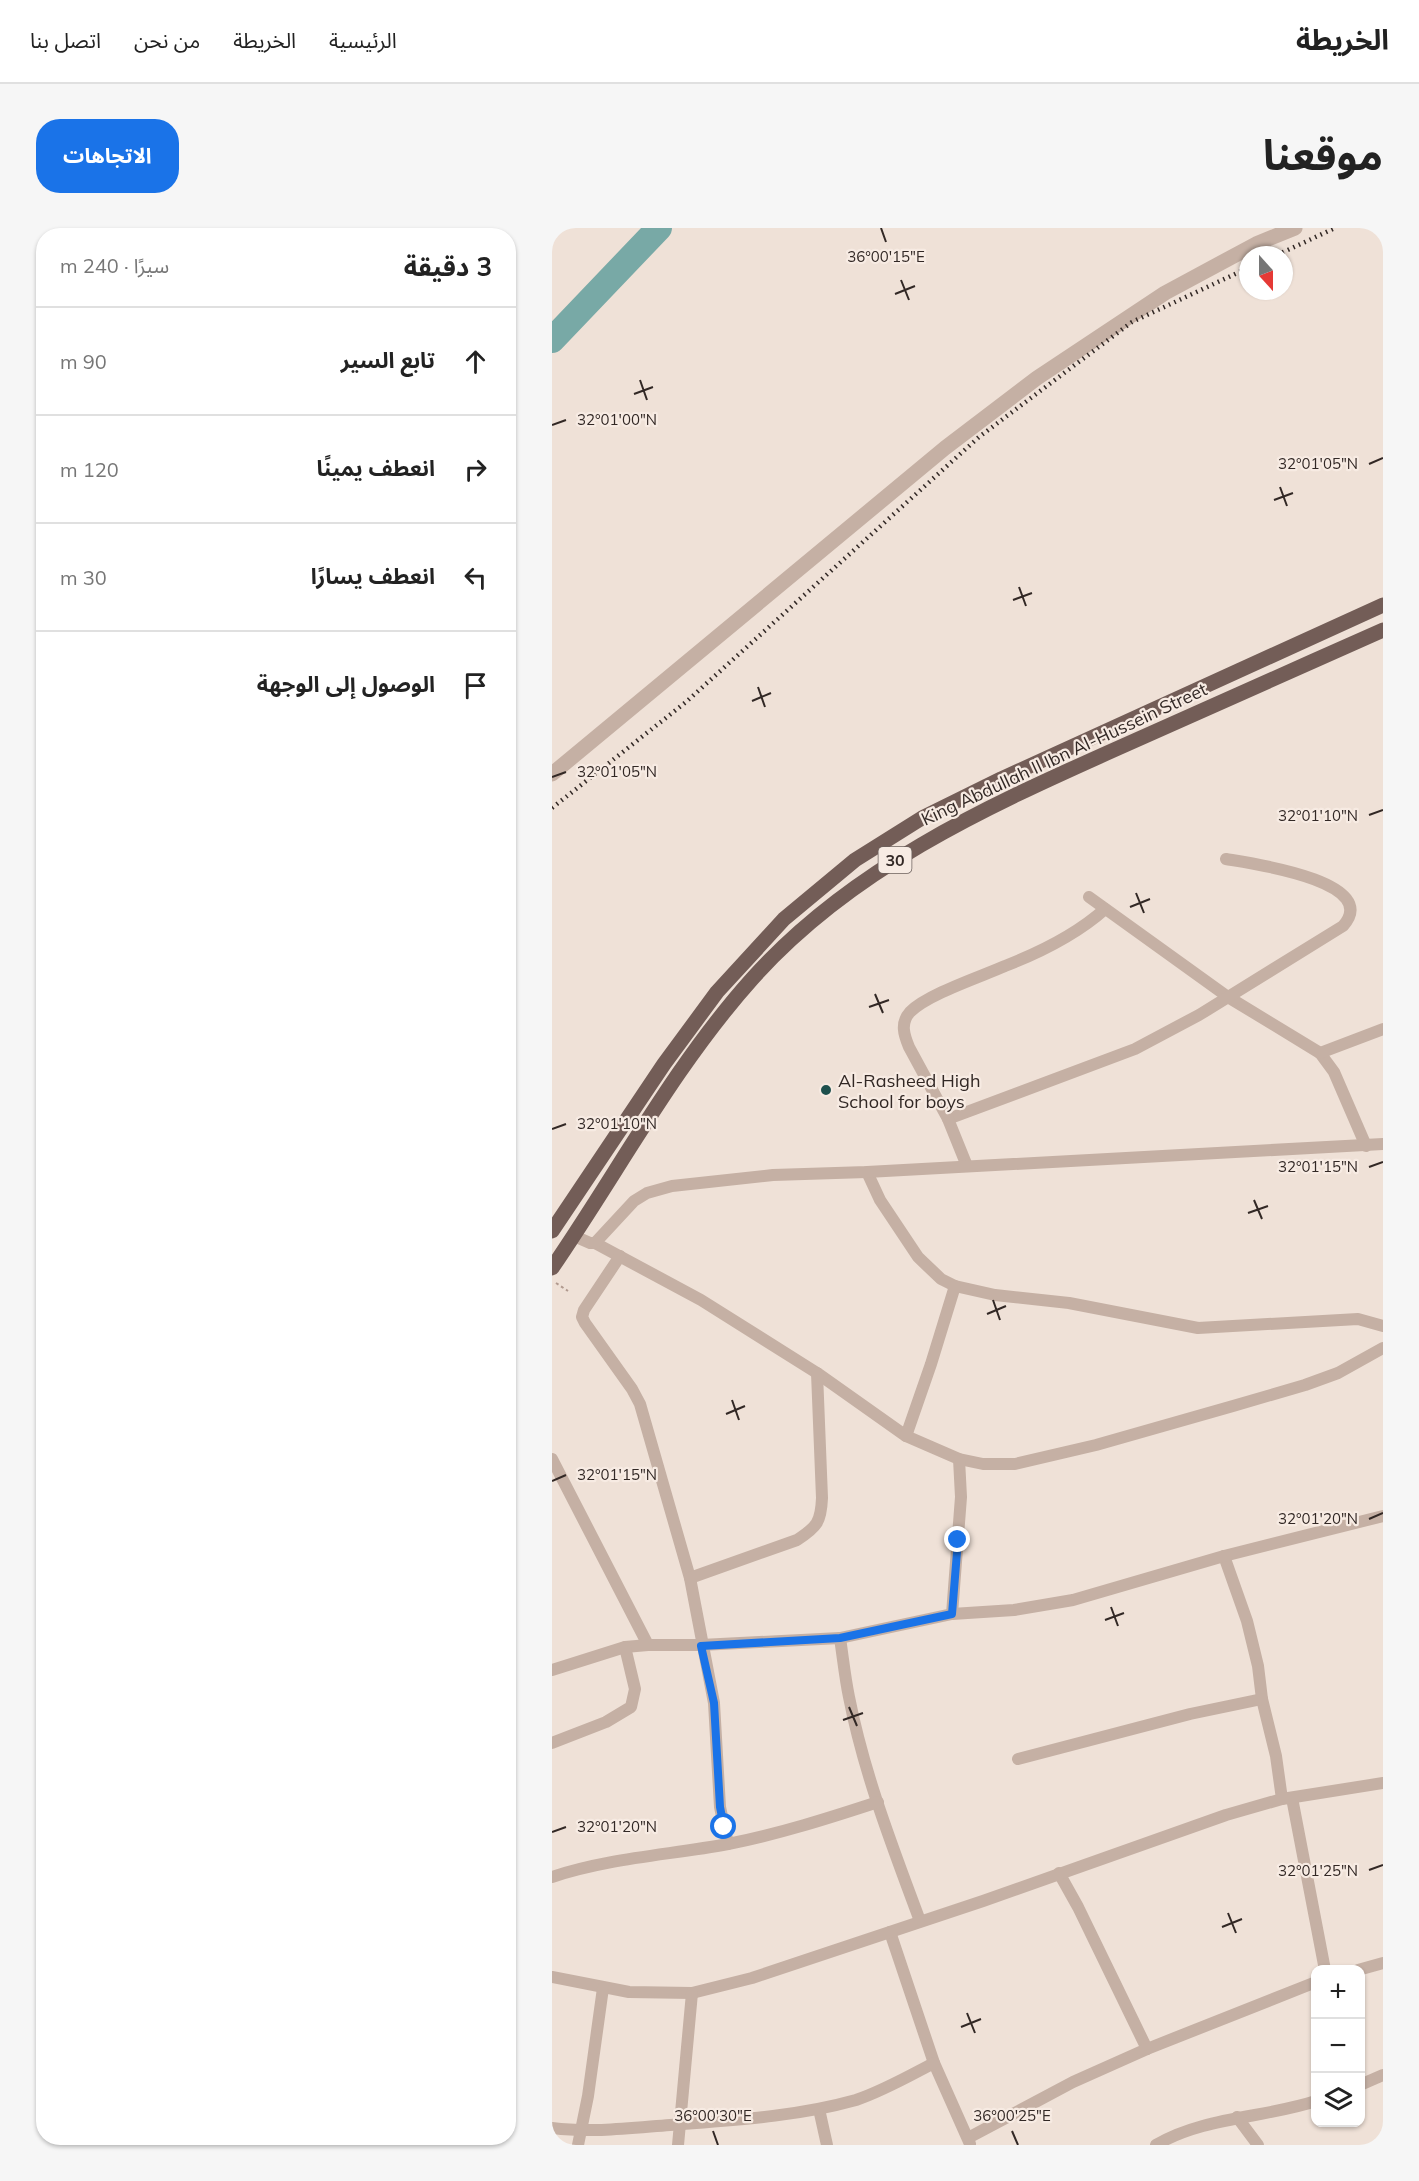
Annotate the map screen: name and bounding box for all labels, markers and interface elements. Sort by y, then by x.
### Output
text: الخريطة [1296,22,1389,57]
text: اتصل بنا [30,27,101,53]
text: من نحن [134,27,200,53]
text: الخريطة [233,27,296,53]
text: الرئيسية [329,27,397,53]
button: الاتجاهات [36,119,179,193]
text: موقعنا [1263,128,1383,181]
north arrow [1239,246,1293,300]
text: 36°00'15"E [847,247,925,266]
text: 3 دقيقة [404,250,492,283]
text: سيرًا · 240 m [60,253,169,278]
icon: ahead [459,345,492,378]
text: تابع السير [341,346,435,374]
text: 90 m [60,349,107,374]
text: 32°01'00"N [577,410,657,429]
icon: right [459,453,492,486]
text: انعطف يمينًا [316,454,435,482]
text: 32°01'05"N [1278,454,1358,473]
text: 120 m [60,457,119,482]
icon: left [459,561,492,594]
text: انعطف يسارًا [311,562,435,590]
text: 30 m [60,565,107,590]
icon: arrive [459,669,492,702]
text: الوصول إلى الوجهة [257,670,435,698]
street label: King Abdullah II Ibn Al-Hussein Street [917,678,1211,830]
text: 32°01'05"N [577,762,657,781]
text: 32°01'10"N [1278,806,1358,825]
road number: 30 [878,847,912,873]
place label: Al-Rasheed High School for boys [838,1069,980,1113]
marker: Al-Rasheed High School for boys [819,1083,833,1097]
text: 32°01'10"N [577,1114,657,1133]
text: 32°01'15"N [1278,1157,1358,1176]
text: 32°01'15"N [577,1465,657,1484]
text: 32°01'20"N [1278,1509,1358,1528]
route end [944,1526,970,1552]
route start [710,1813,736,1839]
text: 32°01'20"N [577,1817,657,1836]
text: 32°01'25"N [1278,1861,1358,1880]
map controls [1311,1965,1365,2127]
button: + [1311,1965,1365,2019]
button: − [1311,2019,1365,2073]
button: layers [1311,2073,1365,2127]
text: 36°00'30"E [674,2106,752,2125]
text: 36°00'25"E [973,2106,1051,2125]

